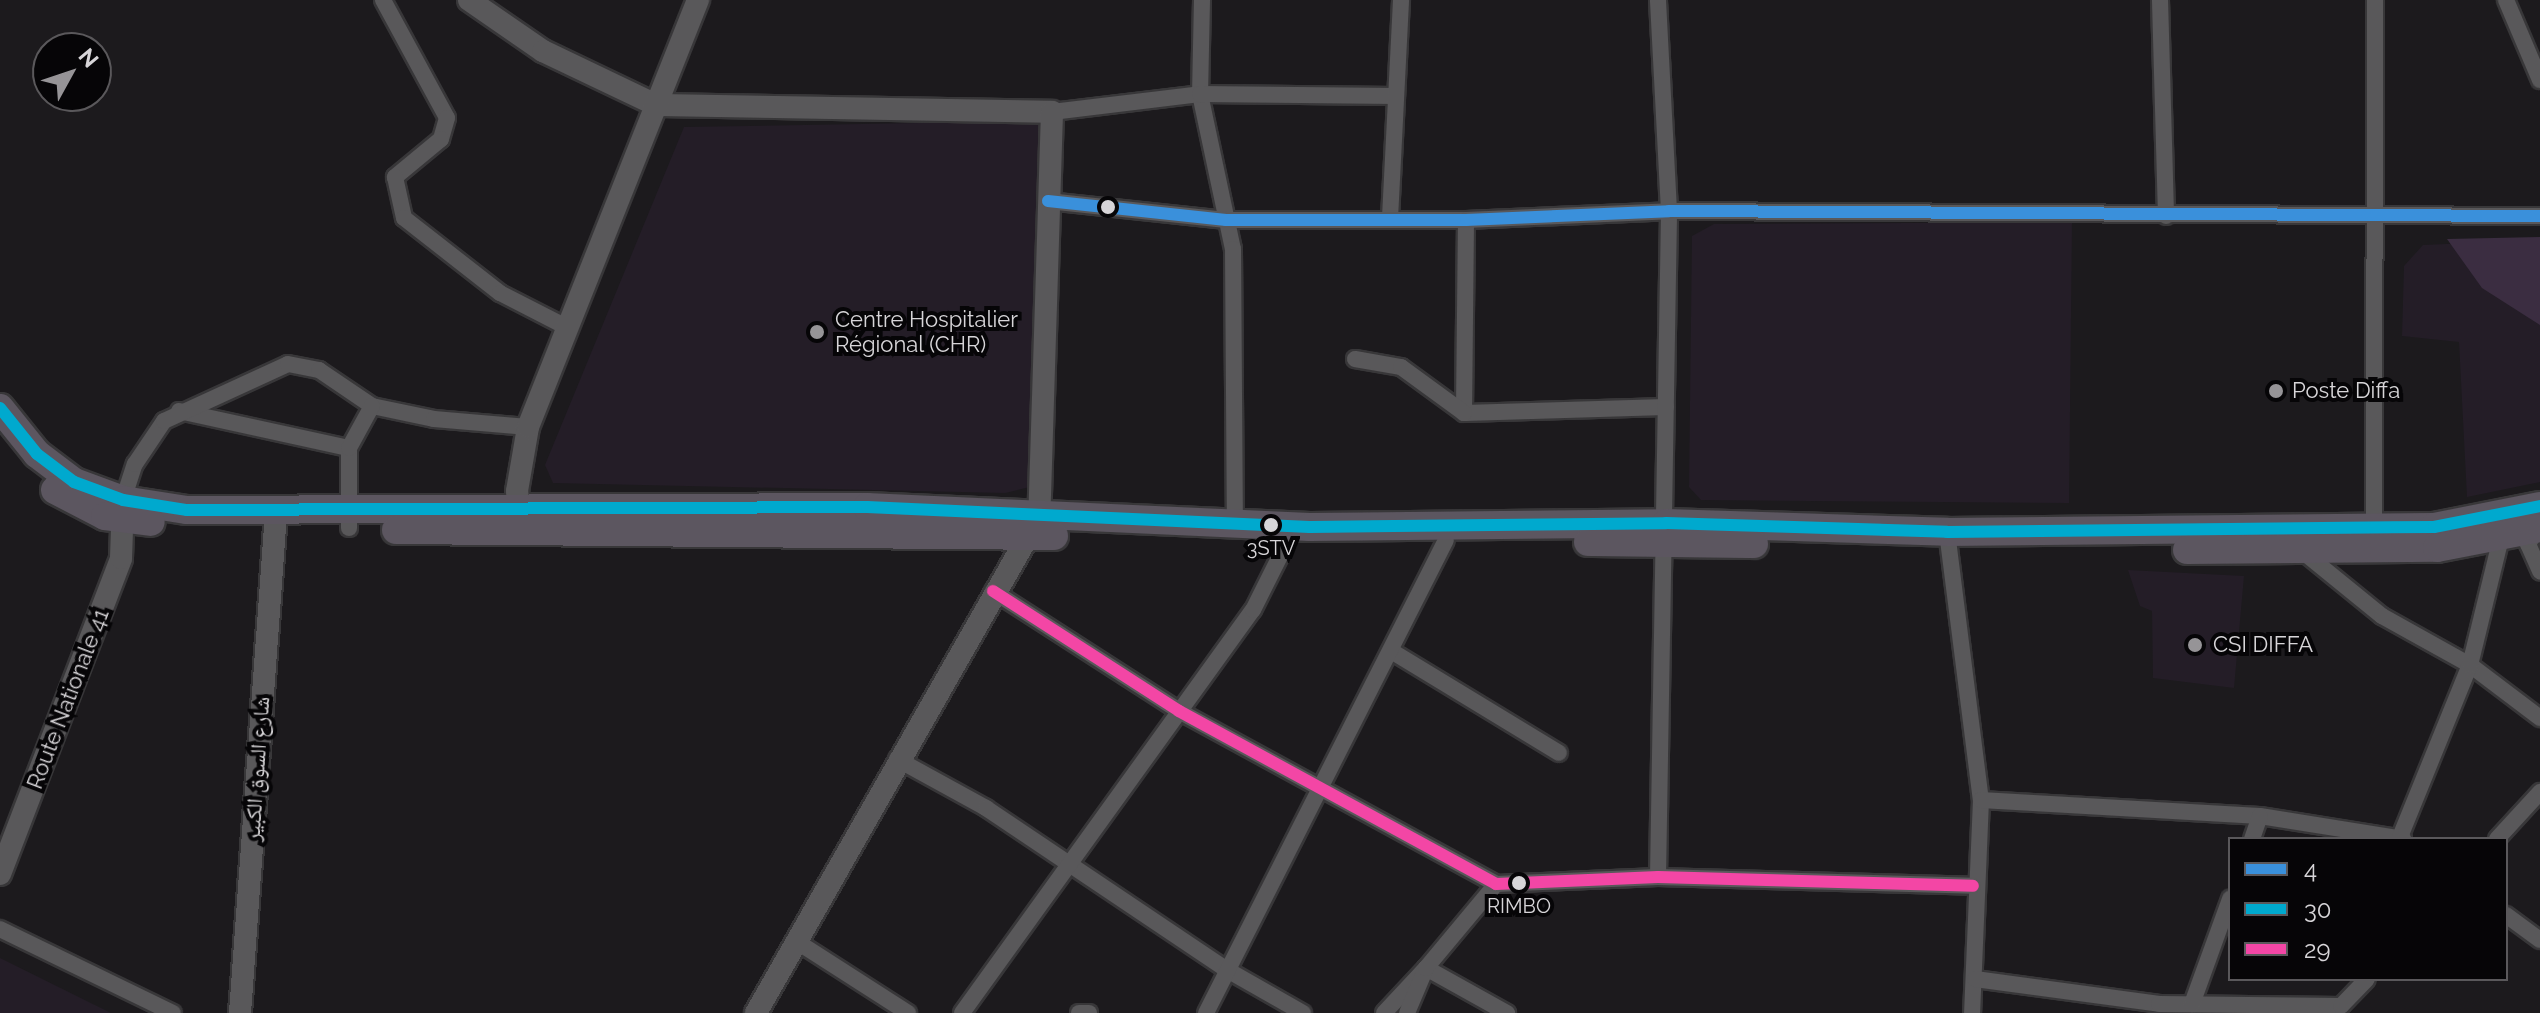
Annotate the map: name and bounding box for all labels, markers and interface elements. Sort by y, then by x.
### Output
north arrow [32,32,112,112]
text: N [73,43,104,73]
unlabelled marker [1100,199,1116,215]
place label: Centre Hospitalier Régional (CHR) [835,306,1018,358]
marker: Centre Hospitalier Régional (CHR) [806,321,828,343]
place label: Poste Diffa [2292,378,2400,404]
marker: Poste Diffa [2267,382,2285,400]
marker: 3STV [1263,517,1279,533]
place label: 3STV [1247,536,1295,560]
street label: Route Nationale 41 [22,605,114,793]
place label: CSI DIFFA [2213,632,2313,658]
marker: CSI DIFFA [2184,634,2206,656]
street label: شارع السوق الكبير [239,696,275,842]
legend [2228,837,2508,981]
text: 4 [2304,855,2317,884]
marker: RIMBO [1511,875,1527,891]
place label: RIMBO [1487,894,1551,918]
text: 30 [2304,895,2332,924]
text: 29 [2304,935,2331,964]

